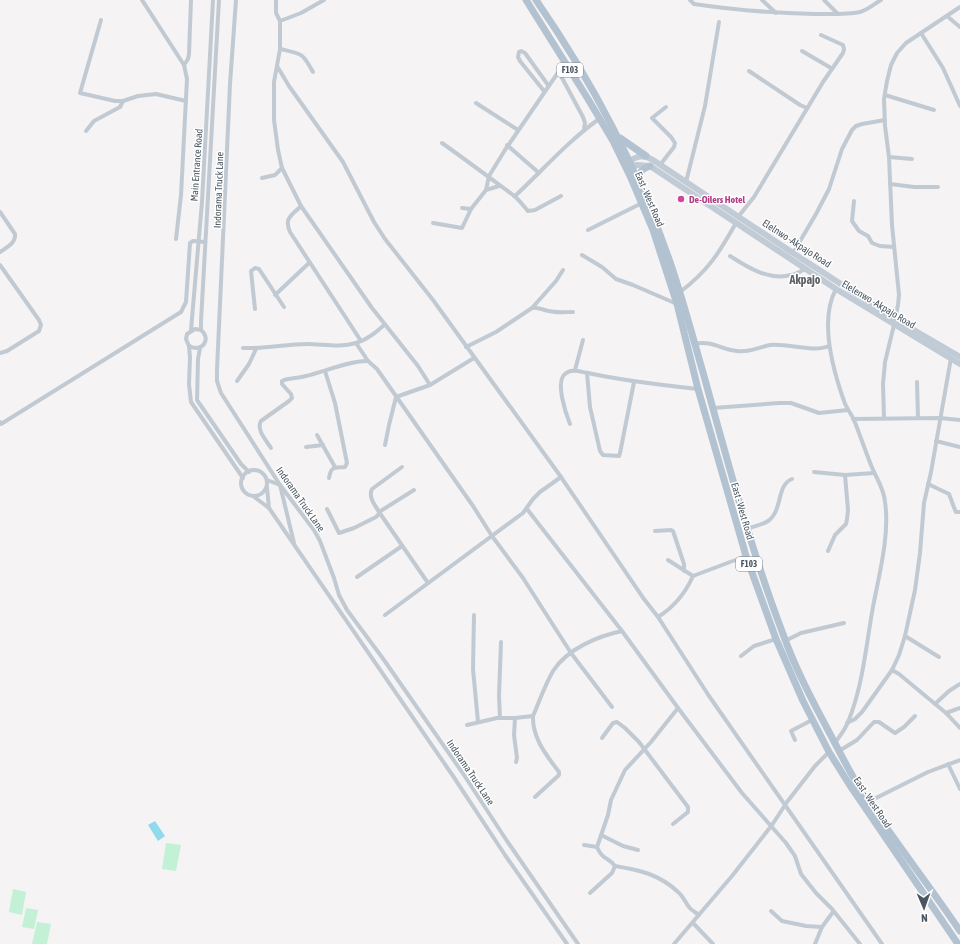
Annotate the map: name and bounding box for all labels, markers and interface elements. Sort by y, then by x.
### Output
road number: F103 [557,63,583,77]
street label: Main Entrance Road [188,128,205,202]
street label: Indorama Truck Lane [212,151,225,228]
street label: East - West Road [633,170,666,229]
marker: De-Oilers Hotel [676,194,686,204]
place label: De-Oilers Hotel [689,194,746,205]
street label: Elelnwo -Akpajo Road [760,217,833,270]
district label: Akpajo [789,273,821,287]
street label: Elelenwo -Akpajo Road [840,278,918,331]
street label: Indorama Truck Lane [274,465,327,534]
street label: East - West Road [729,481,756,541]
road number: F103 [736,557,762,571]
street label: Indorama Truck Lane [445,738,497,807]
street label: East - West Road [852,775,894,830]
north arrow [904,888,944,928]
text: N [921,912,928,924]

